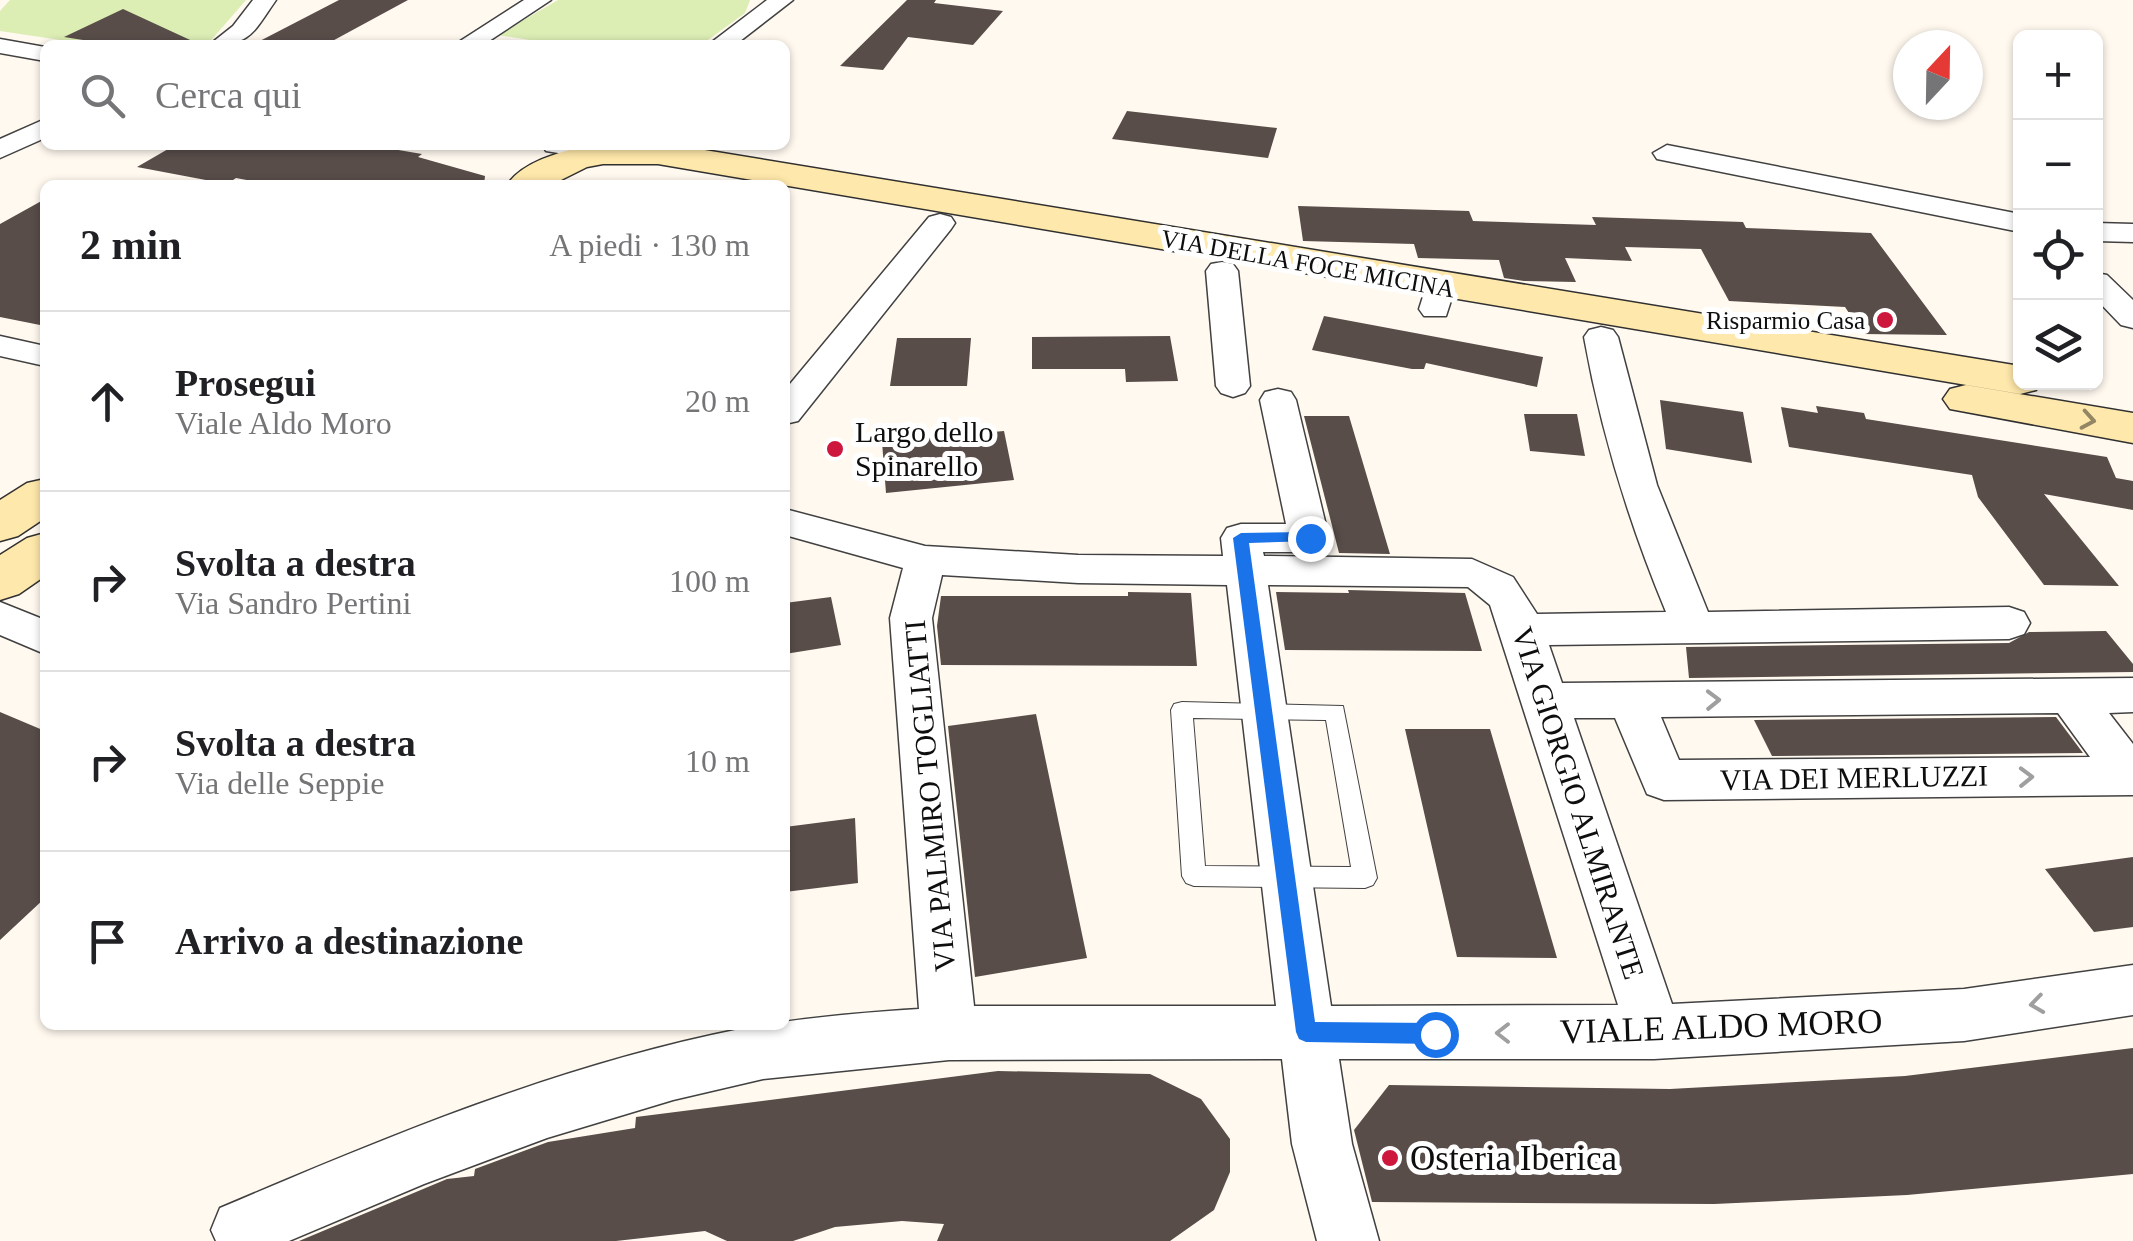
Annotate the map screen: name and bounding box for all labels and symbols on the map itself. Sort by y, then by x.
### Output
north arrow [1893,30,1983,120]
street label: VIA DELLA FOCE MICINA [1159,224,1457,303]
place label: Risparmio Casa [1706,307,1865,334]
marker: Risparmio Casa [1874,309,1896,331]
one-way arrow [2080,409,2097,430]
place label: Largo dello Spinarello [855,415,994,482]
marker: Largo dello Spinarello [824,438,846,460]
route end [1288,516,1334,562]
street label: VIA PALMIRO TOGLIATTI [898,619,961,973]
street label: VIA GIORGIO ALMIRANTE [1506,623,1651,983]
one-way arrow [1706,689,1722,711]
street label: VIA DEI MERLUZZI [1720,759,1988,796]
one-way arrow [2018,766,2034,787]
one-way arrow [2028,993,2045,1014]
street label: VIALE ALDO MORO [1559,1001,1883,1052]
route start [1413,1012,1459,1058]
one-way arrow [1494,1022,1510,1044]
place label: Osteria Iberica [1410,1139,1617,1178]
marker: Osteria Iberica [1379,1147,1401,1169]

